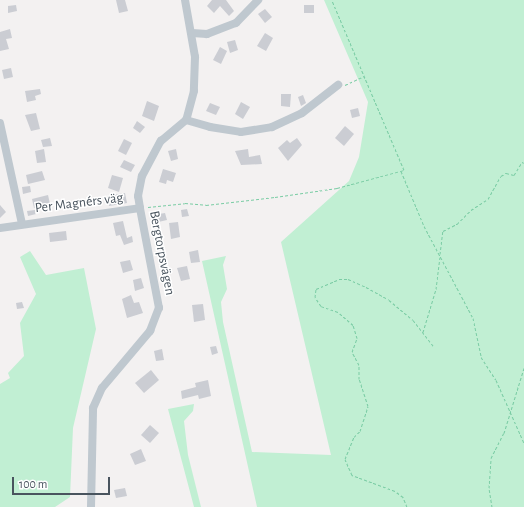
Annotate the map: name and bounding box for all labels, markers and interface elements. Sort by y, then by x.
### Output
street label: Per Magnérs väg [34,189,124,217]
street label: Bergtorpsvägen [146,209,178,297]
scale bar [14,469,112,495]
text: 100 m [19,478,47,490]

